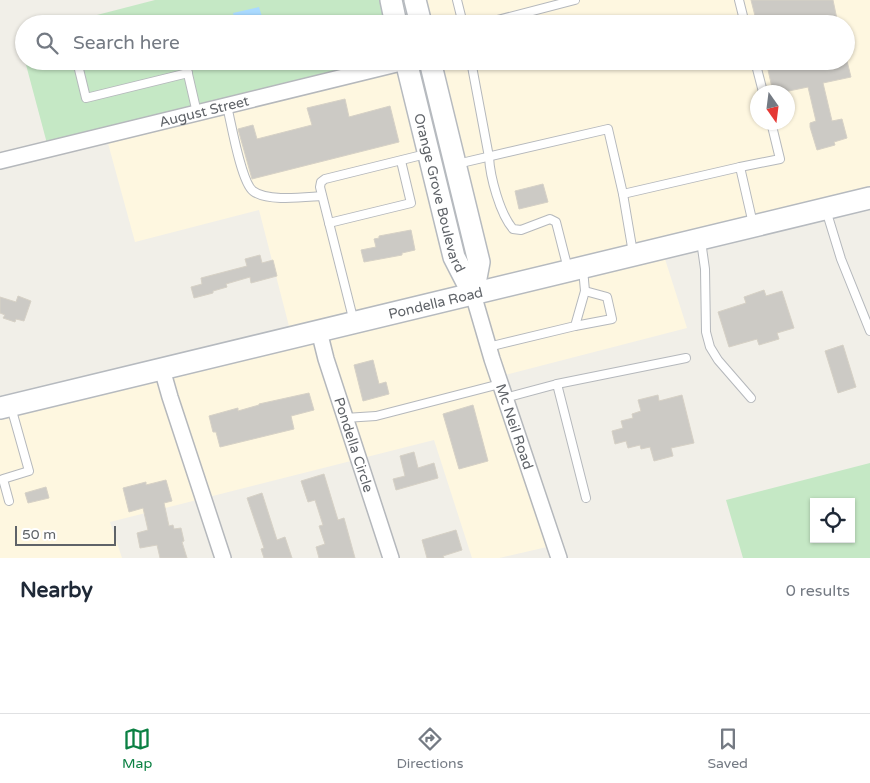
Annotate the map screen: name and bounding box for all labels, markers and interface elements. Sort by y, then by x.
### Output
search box [15,15,855,70]
icon: search [33,29,61,57]
text: Search here [73,32,180,54]
north arrow [750,85,795,130]
street label: August Street [157,92,251,130]
street label: Orange Grove Boulevard [411,112,469,275]
street label: Pondella Road [386,283,485,322]
street label: Mc Neil Road [492,382,537,472]
street label: Pondella Circle [331,395,377,494]
map controls [810,498,855,543]
button: locate [810,498,855,543]
scale bar [15,523,116,546]
text: 50 m [22,526,56,543]
text: Nearby [20,578,93,603]
text: 0 results [786,581,850,601]
tab: Map [122,725,152,772]
tab: Directions [396,725,463,772]
tab: Saved [707,725,748,772]

